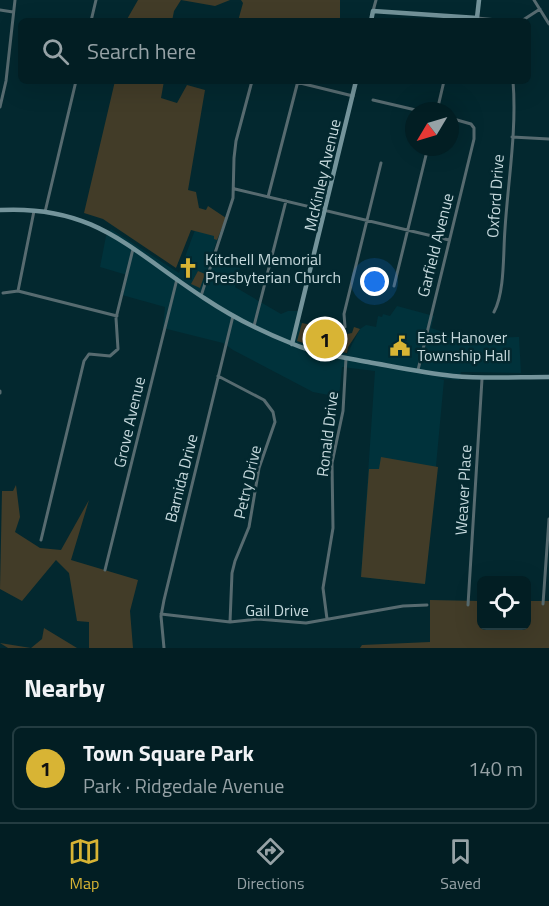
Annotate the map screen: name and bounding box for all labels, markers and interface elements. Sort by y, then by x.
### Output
search box [18,18,531,84]
text: Search here [87,34,196,68]
icon: search [39,35,72,68]
north arrow [405,102,459,156]
street label: McKinley Avenue [297,117,347,233]
street label: Oxford Drive [480,153,510,239]
street label: Garfield Avenue [411,191,459,299]
place label: Kitchell Memorial Presbyterian Church [205,247,341,289]
church icon: Kitchell Memorial Presbyterian Church [176,256,200,280]
your location [360,267,389,296]
pin: 1 [306,316,344,362]
place label: East Hanover Township Hall [417,325,511,367]
public building icon: East Hanover Township Hall [388,334,412,358]
street label: Grove Avenue [107,374,151,470]
street label: Ronald Drive [310,390,344,478]
street label: Barnida Drive [158,431,204,525]
street label: Petry Drive [227,443,267,521]
street label: Weaver Place [449,444,477,536]
map controls [477,576,531,630]
button: locate [477,576,531,630]
street label: Gail Drive [245,598,309,622]
text: Nearby [24,668,105,707]
text: Town Square Park [83,736,254,770]
text: 1 [40,753,51,784]
text: 140 m [468,753,523,784]
text: Park · Ridgedale Avenue [83,770,284,801]
tab: Map [68,835,101,895]
tab: Directions [237,835,305,895]
tab: Saved [440,835,481,895]

